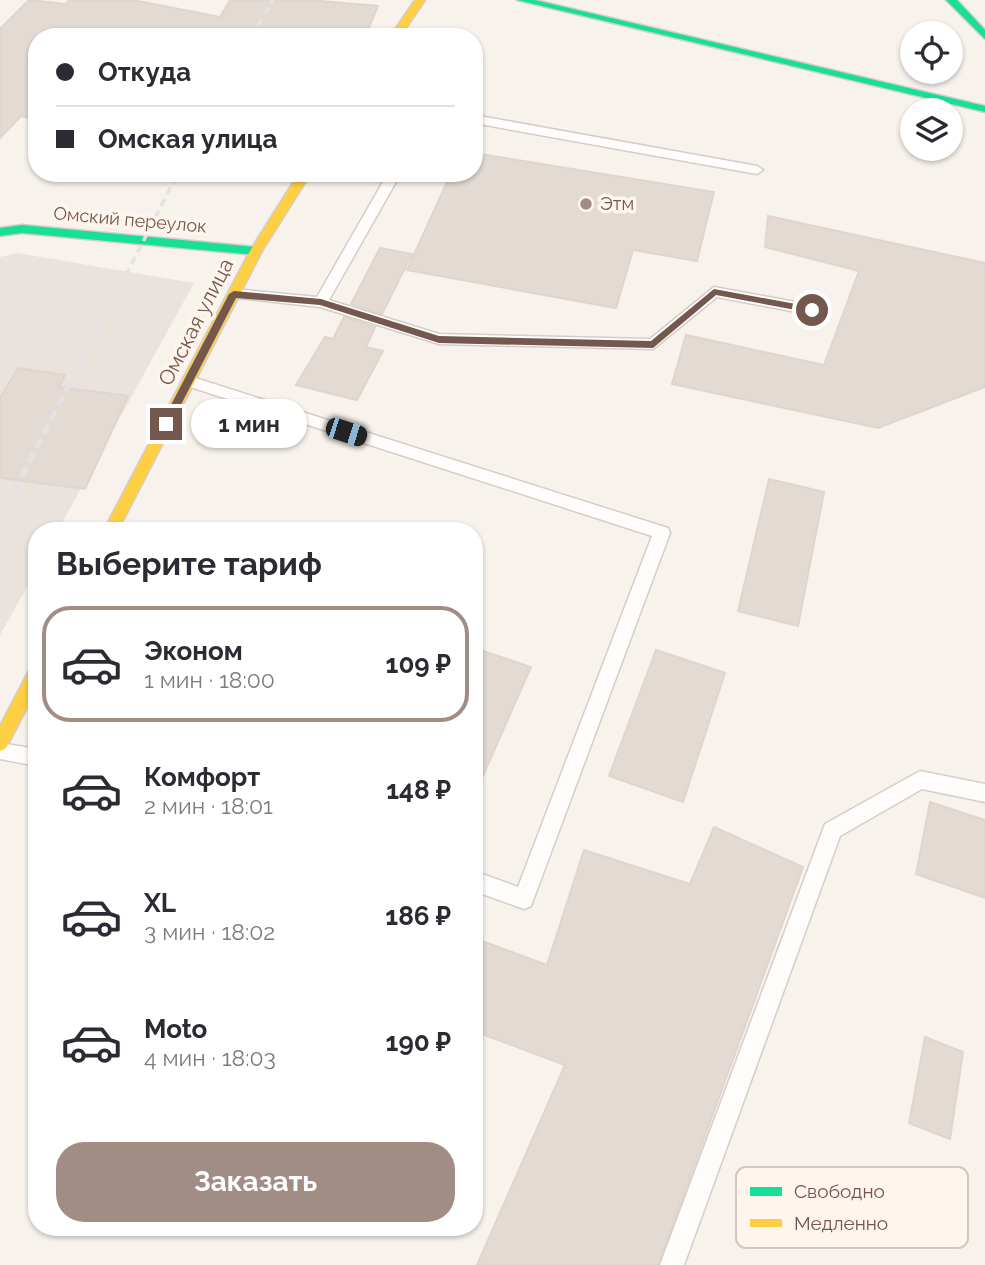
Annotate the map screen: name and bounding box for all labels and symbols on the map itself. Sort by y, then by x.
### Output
place label: Этм [600,193,634,214]
marker: Этм [578,196,594,212]
street label: Омский переулок [53,202,207,237]
street label: Омская улица [153,254,238,390]
route start [796,294,828,326]
callout: 1 мин [190,400,306,448]
route end [150,408,182,440]
car [323,416,370,448]
legend [736,1167,968,1248]
text: Свободно [794,1180,885,1202]
text: Медленно [794,1212,888,1234]

